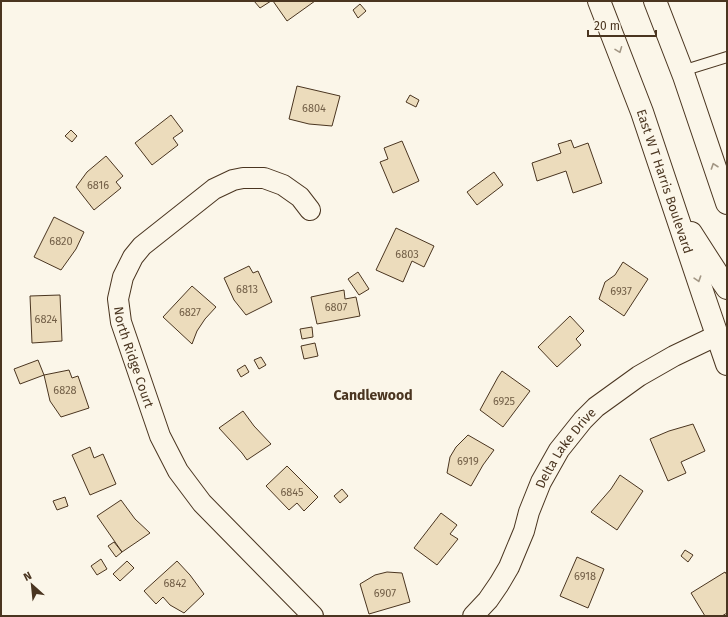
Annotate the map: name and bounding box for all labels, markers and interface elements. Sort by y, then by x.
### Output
scale bar [588,12,656,38]
text: 20 m [594,19,620,33]
one-way arrow [614,47,622,54]
house number: 6804 [302,102,326,115]
street label: East W T Harris Boulevard [634,107,696,255]
one-way arrow [711,163,719,170]
house number: 6816 [87,179,109,192]
house number: 6820 [49,235,73,248]
house number: 6803 [395,248,419,261]
one-way arrow [693,275,702,282]
house number: 6813 [236,283,258,296]
house number: 6937 [610,285,632,298]
house number: 6807 [325,301,347,314]
street label: North Ridge Court [111,306,157,410]
house number: 6827 [179,306,201,319]
house number: 6824 [35,313,58,326]
house number: 6828 [53,384,77,397]
district label: Candlewood [333,387,413,404]
house number: 6925 [493,395,516,408]
street label: Delta Lake Drive [532,405,599,490]
house number: 6919 [457,455,479,468]
house number: 6845 [280,486,304,499]
north arrow [12,565,52,605]
text: N [21,569,34,584]
house number: 6918 [574,570,596,583]
house number: 6842 [163,577,187,590]
house number: 6907 [374,587,396,600]

